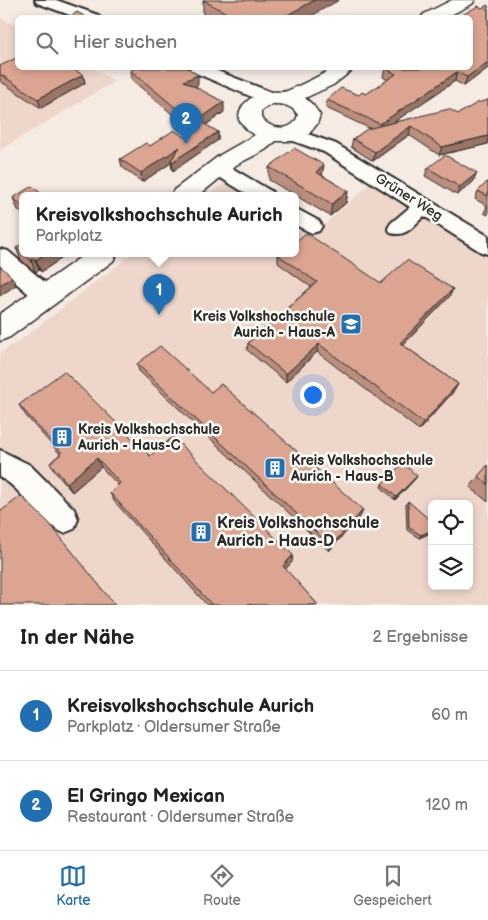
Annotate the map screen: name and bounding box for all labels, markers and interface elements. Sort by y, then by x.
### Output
search box [15,15,473,70]
icon: search [33,29,61,57]
text: Hier suchen [73,31,177,54]
pin: 2 [170,103,202,144]
street label: Grüner Weg [372,170,446,224]
popup [19,192,299,257]
text: Kreisvolkshochschule Aurich [35,204,283,227]
text: Parkplatz [35,227,102,246]
pin: 1 [143,274,175,315]
place label: Kreis Volkshochschule Aurich - Haus-A [193,308,335,341]
school or university icon: Kreis Volkshochschule Aurich - Haus-A [339,312,363,336]
your location [300,382,326,408]
place label: Kreis Volkshochschule Aurich - Haus-C [77,421,220,454]
building icon: Kreis Volkshochschule Aurich - Haus-C [50,425,74,449]
place label: Kreis Volkshochschule Aurich - Haus-B [290,452,433,485]
building icon: Kreis Volkshochschule Aurich - Haus-B [263,456,287,480]
map controls [428,500,473,590]
button: locate [428,500,473,545]
place label: Kreis Volkshochschule Aurich - Haus-D [216,514,379,551]
building icon: Kreis Volkshochschule Aurich - Haus-D [189,520,213,544]
button: layers [428,545,473,590]
text: In der Nähe [20,625,134,650]
text: 2 Ergebnisse [372,628,468,647]
text: Kreisvolkshochschule Aurich [67,695,314,718]
text: 1 [33,706,39,725]
text: 60 m [431,706,468,725]
text: Parkplatz · Oldersumer Straße [67,718,281,737]
text: El Gringo Mexican [67,785,225,808]
text: 2 [31,796,41,815]
text: 120 m [425,796,468,815]
text: Restaurant · Oldersumer Straße [67,808,294,827]
tab: Karte [56,862,90,909]
tab: Route [203,862,241,909]
tab: Gespeichert [353,862,432,909]

